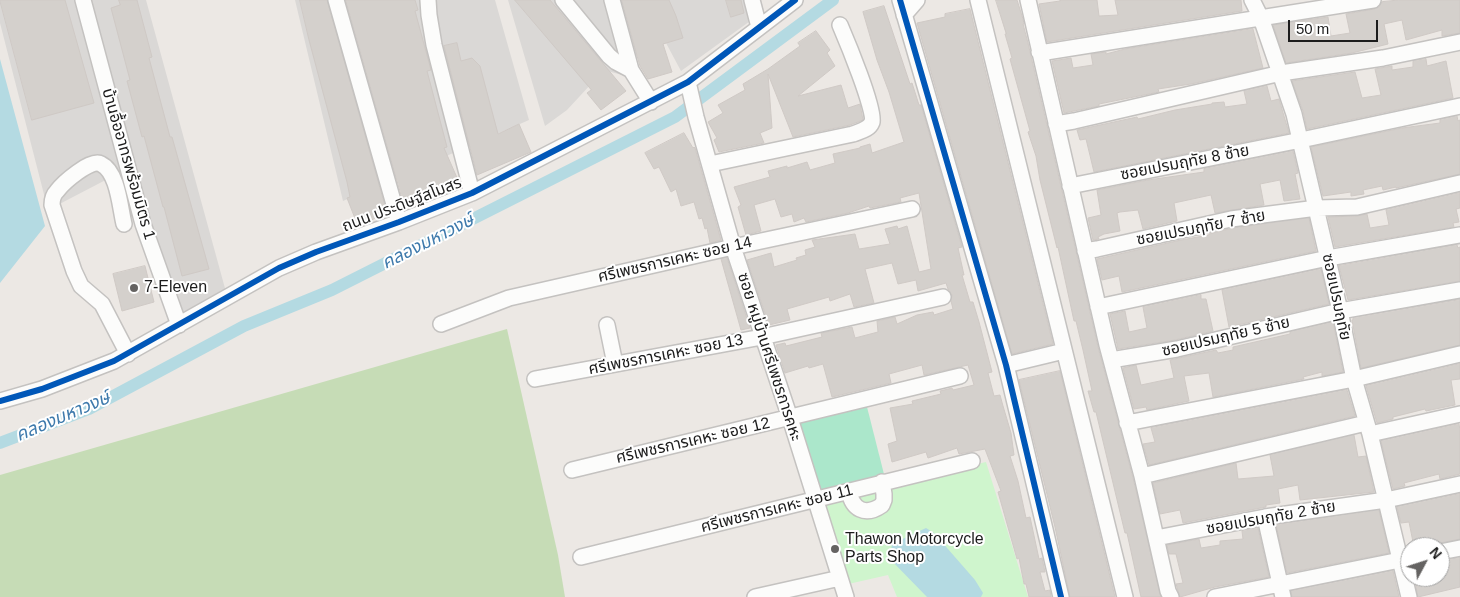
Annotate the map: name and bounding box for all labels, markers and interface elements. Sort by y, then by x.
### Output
scale bar [1290,10,1380,42]
text: 50 m [1296,20,1329,37]
street label: บ้านอื้ออาทรพร้อมมิตร 1 [97,86,159,242]
street label: ซอยเปรมฤทัย 8 ซ้าย [1119,141,1251,185]
street label: ถนน ประดิษฐ์สโมสร [340,173,464,237]
street label: ซอยเปรมฤทัย 7 ซ้าย [1135,206,1267,250]
water label: คลองมหาวงษ์ [378,210,478,274]
street label: ศรีเพชรการเคหะ ซอย 14 [596,233,754,287]
street label: ซอยเปรมฤทัย [1317,252,1355,342]
street label: ซอย หมู่บ้านศรีเพชรการคหะ [733,270,805,444]
place label: 7-Eleven [144,278,207,298]
marker: 7-Eleven [128,282,140,294]
street label: ซอยเปรมฤทัย 5 ซ้าย [1160,313,1292,361]
street label: ศรีเพชรการเคหะ ซอย 13 [587,331,745,379]
water label: คลองมหาวงษ์ [13,387,113,447]
street label: ศรีเพชรการเคหะ ซอย 12 [614,414,772,468]
street label: ศรีเพชรการเคหะ ซอย 11 [699,481,855,537]
street label: ซอยเปรมฤทัย 2 ซ้าย [1205,497,1337,539]
place label: Thawon Motorcycle Parts Shop [845,530,984,568]
north arrow [1400,537,1450,587]
marker: Thawon Motorcycle Parts Shop [829,543,841,555]
text: N [1426,544,1445,562]

